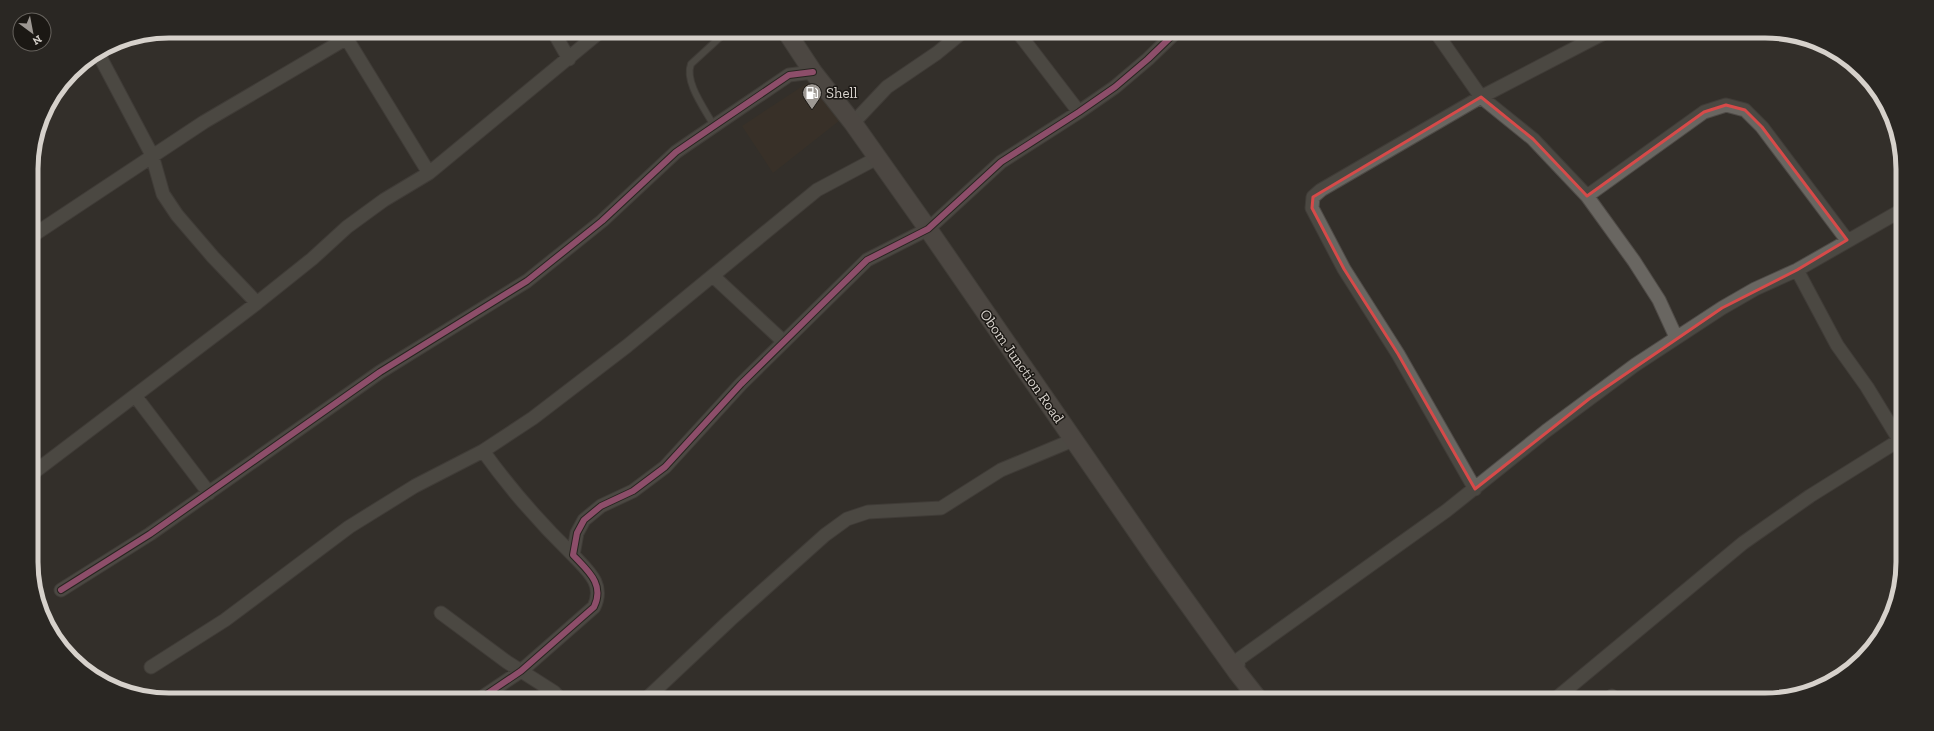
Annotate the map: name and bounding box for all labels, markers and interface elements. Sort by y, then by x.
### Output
north arrow [12,12,52,52]
text: N [30,32,44,48]
fuel station icon: Shell [801,82,823,110]
place label: Shell [826,84,857,102]
street label: Obom Junction Road [976,306,1068,427]

